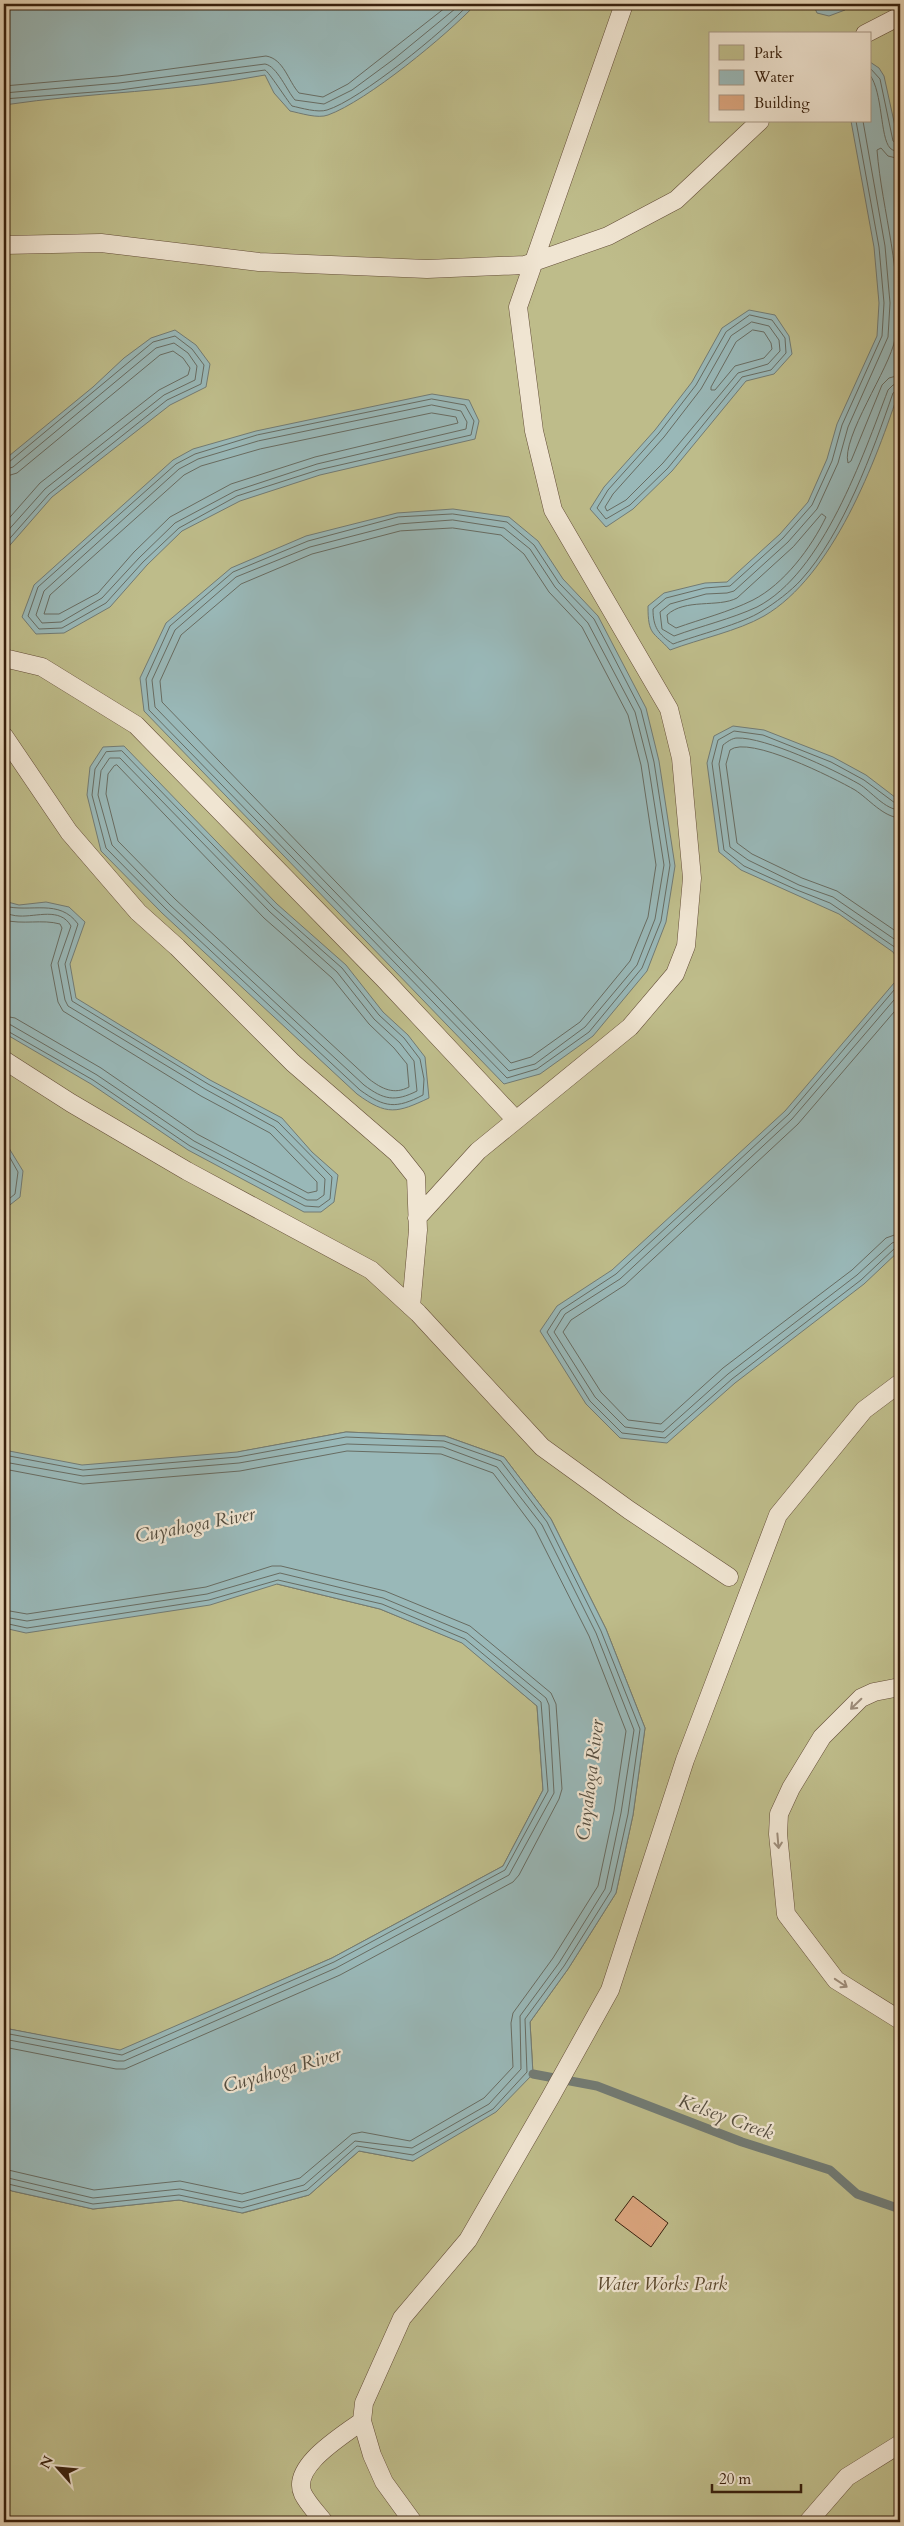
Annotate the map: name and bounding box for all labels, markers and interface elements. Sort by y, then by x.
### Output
legend [709,32,872,122]
text: Park [754,43,783,63]
text: Water [753,67,795,87]
text: Building [754,93,810,113]
water label: Cuyahoga River [133,1500,258,1549]
one-way arrow [850,1698,862,1710]
water label: Cuyahoga River [570,1717,610,1842]
one-way arrow [774,1833,783,1849]
one-way arrow [834,1978,848,1988]
water label: Cuyahoga River [220,2041,345,2099]
water label: Kelsey Creek [675,2088,778,2146]
park label: Water Works Park [597,2272,727,2297]
north arrow [32,2444,82,2494]
text: N [36,2453,58,2472]
scale bar [712,2461,800,2493]
text: 20 m [719,2469,751,2489]

